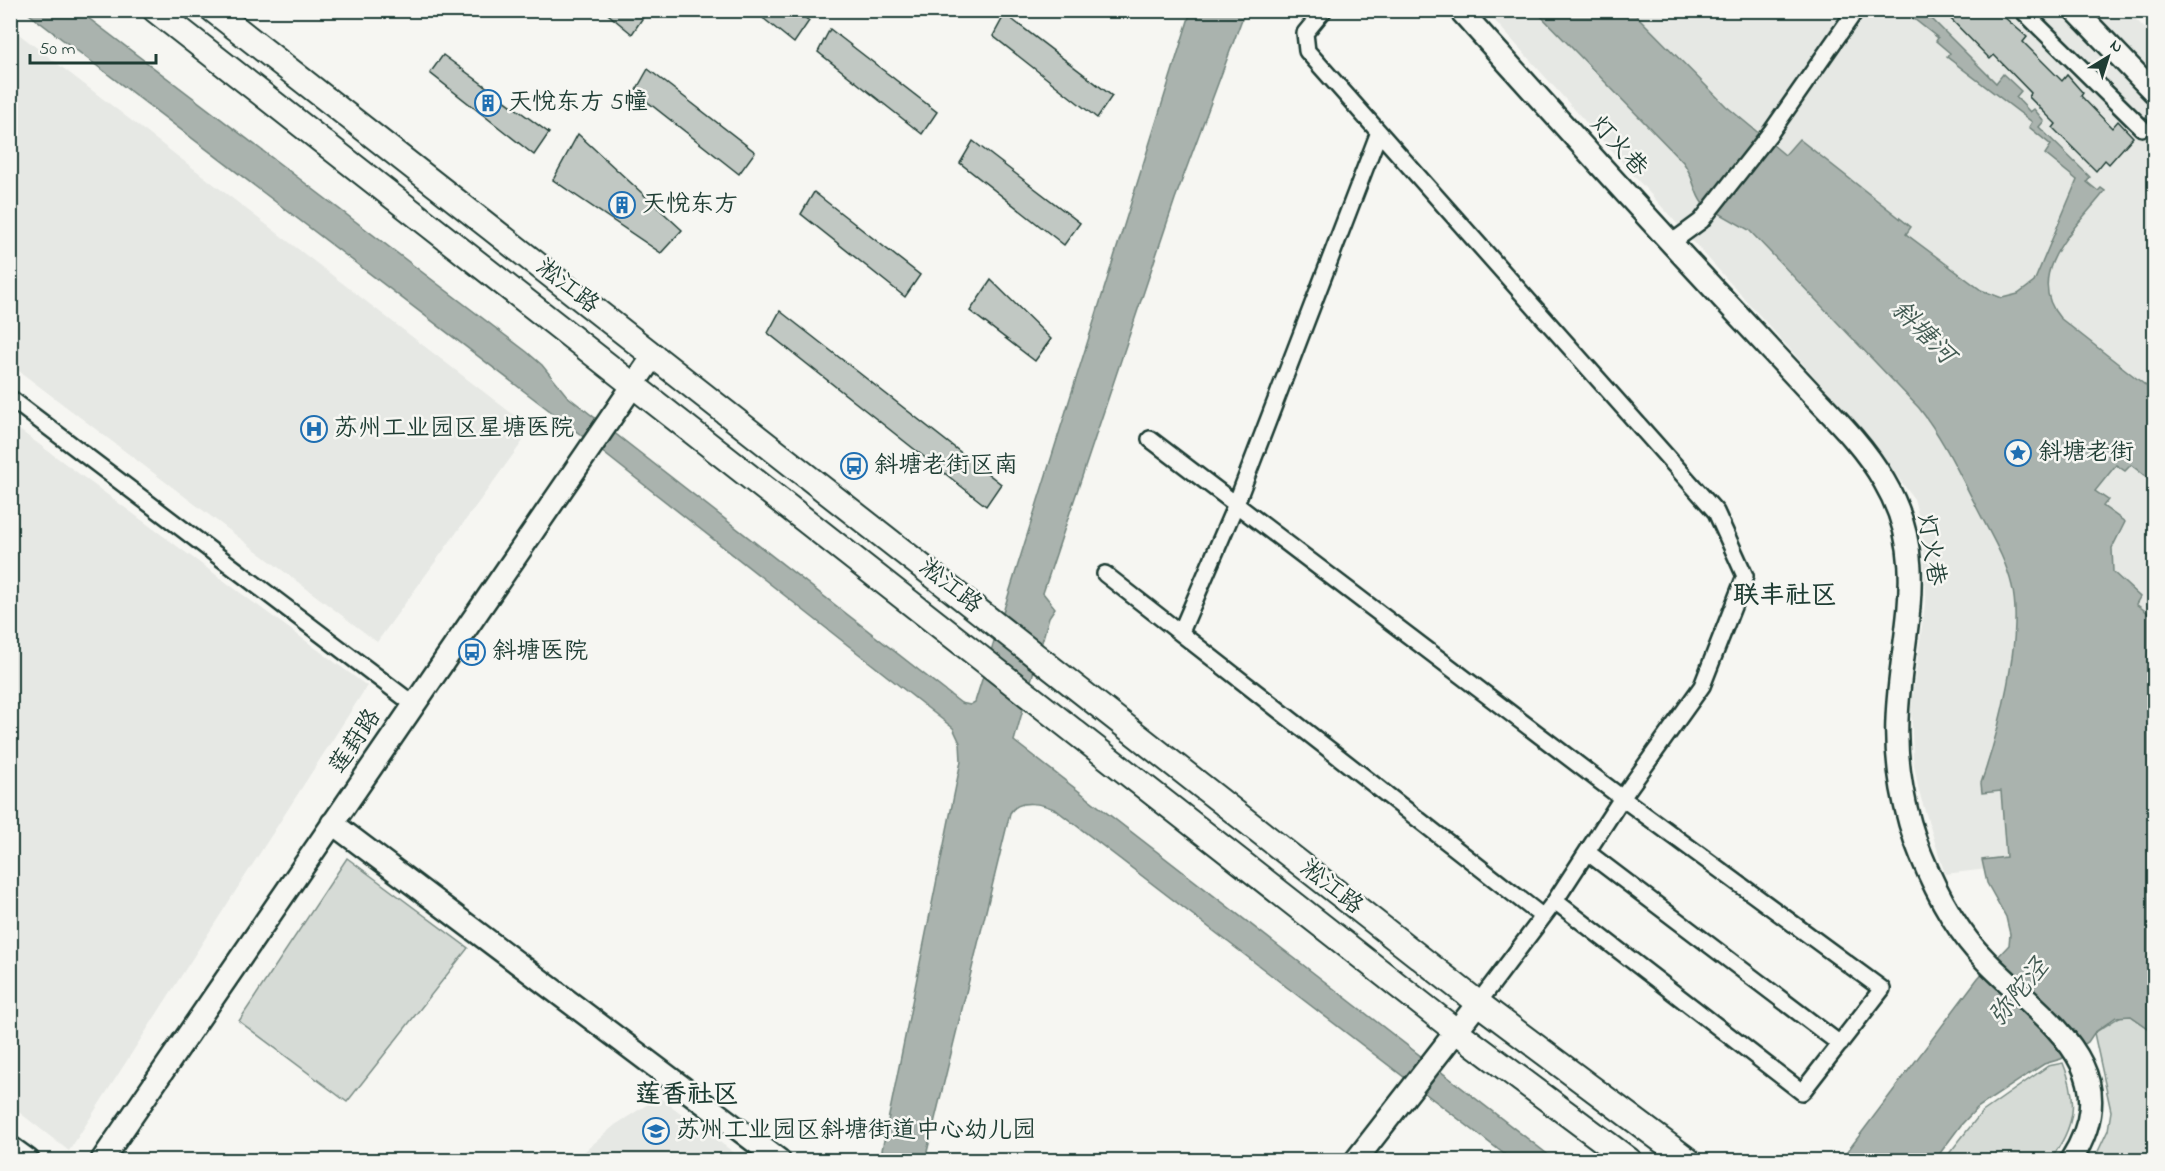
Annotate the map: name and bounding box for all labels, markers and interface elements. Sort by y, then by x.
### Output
scale bar [30,27,156,65]
north arrow [2078,27,2138,87]
text: N [2104,34,2128,60]
text: 50 m [39,37,76,63]
place label: 天悦东方 5幢 [508,86,648,121]
building icon: 天悦东方 5幢 [473,88,503,118]
street label: 灯火巷 [1581,109,1655,185]
place label: 天悦东方 [642,188,738,223]
building icon: 天悦东方 [607,190,637,220]
street label: 淞江路 [528,251,606,323]
water label: 斜塘河 [1881,292,1966,377]
place label: 苏州工业园区星塘医院 [334,412,574,447]
hospital icon: 苏州工业园区星塘医院 [299,414,329,444]
place label: 斜塘老街 [2038,436,2134,471]
place icon: 斜塘老街 [2003,438,2033,468]
place label: 斜塘老街区南 [874,449,1018,484]
bus stop icon: 斜塘老街区南 [839,451,869,481]
street label: 灯火巷 [1907,512,1953,588]
street label: 淞江路 [911,551,989,623]
district label: 联丰社区 [1733,578,1837,616]
place label: 斜塘医院 [492,635,588,670]
bus stop icon: 斜塘医院 [457,637,487,667]
street label: 莲葑路 [321,702,391,782]
street label: 淞江路 [1292,852,1370,924]
water label: 弥陀泾 [1981,950,2060,1035]
district label: 莲香社区 [635,1077,739,1115]
place label: 苏州工业园区斜塘街道中心幼儿园 [676,1114,1036,1149]
school or university icon: 苏州工业园区斜塘街道中心幼儿园 [641,1116,671,1146]

